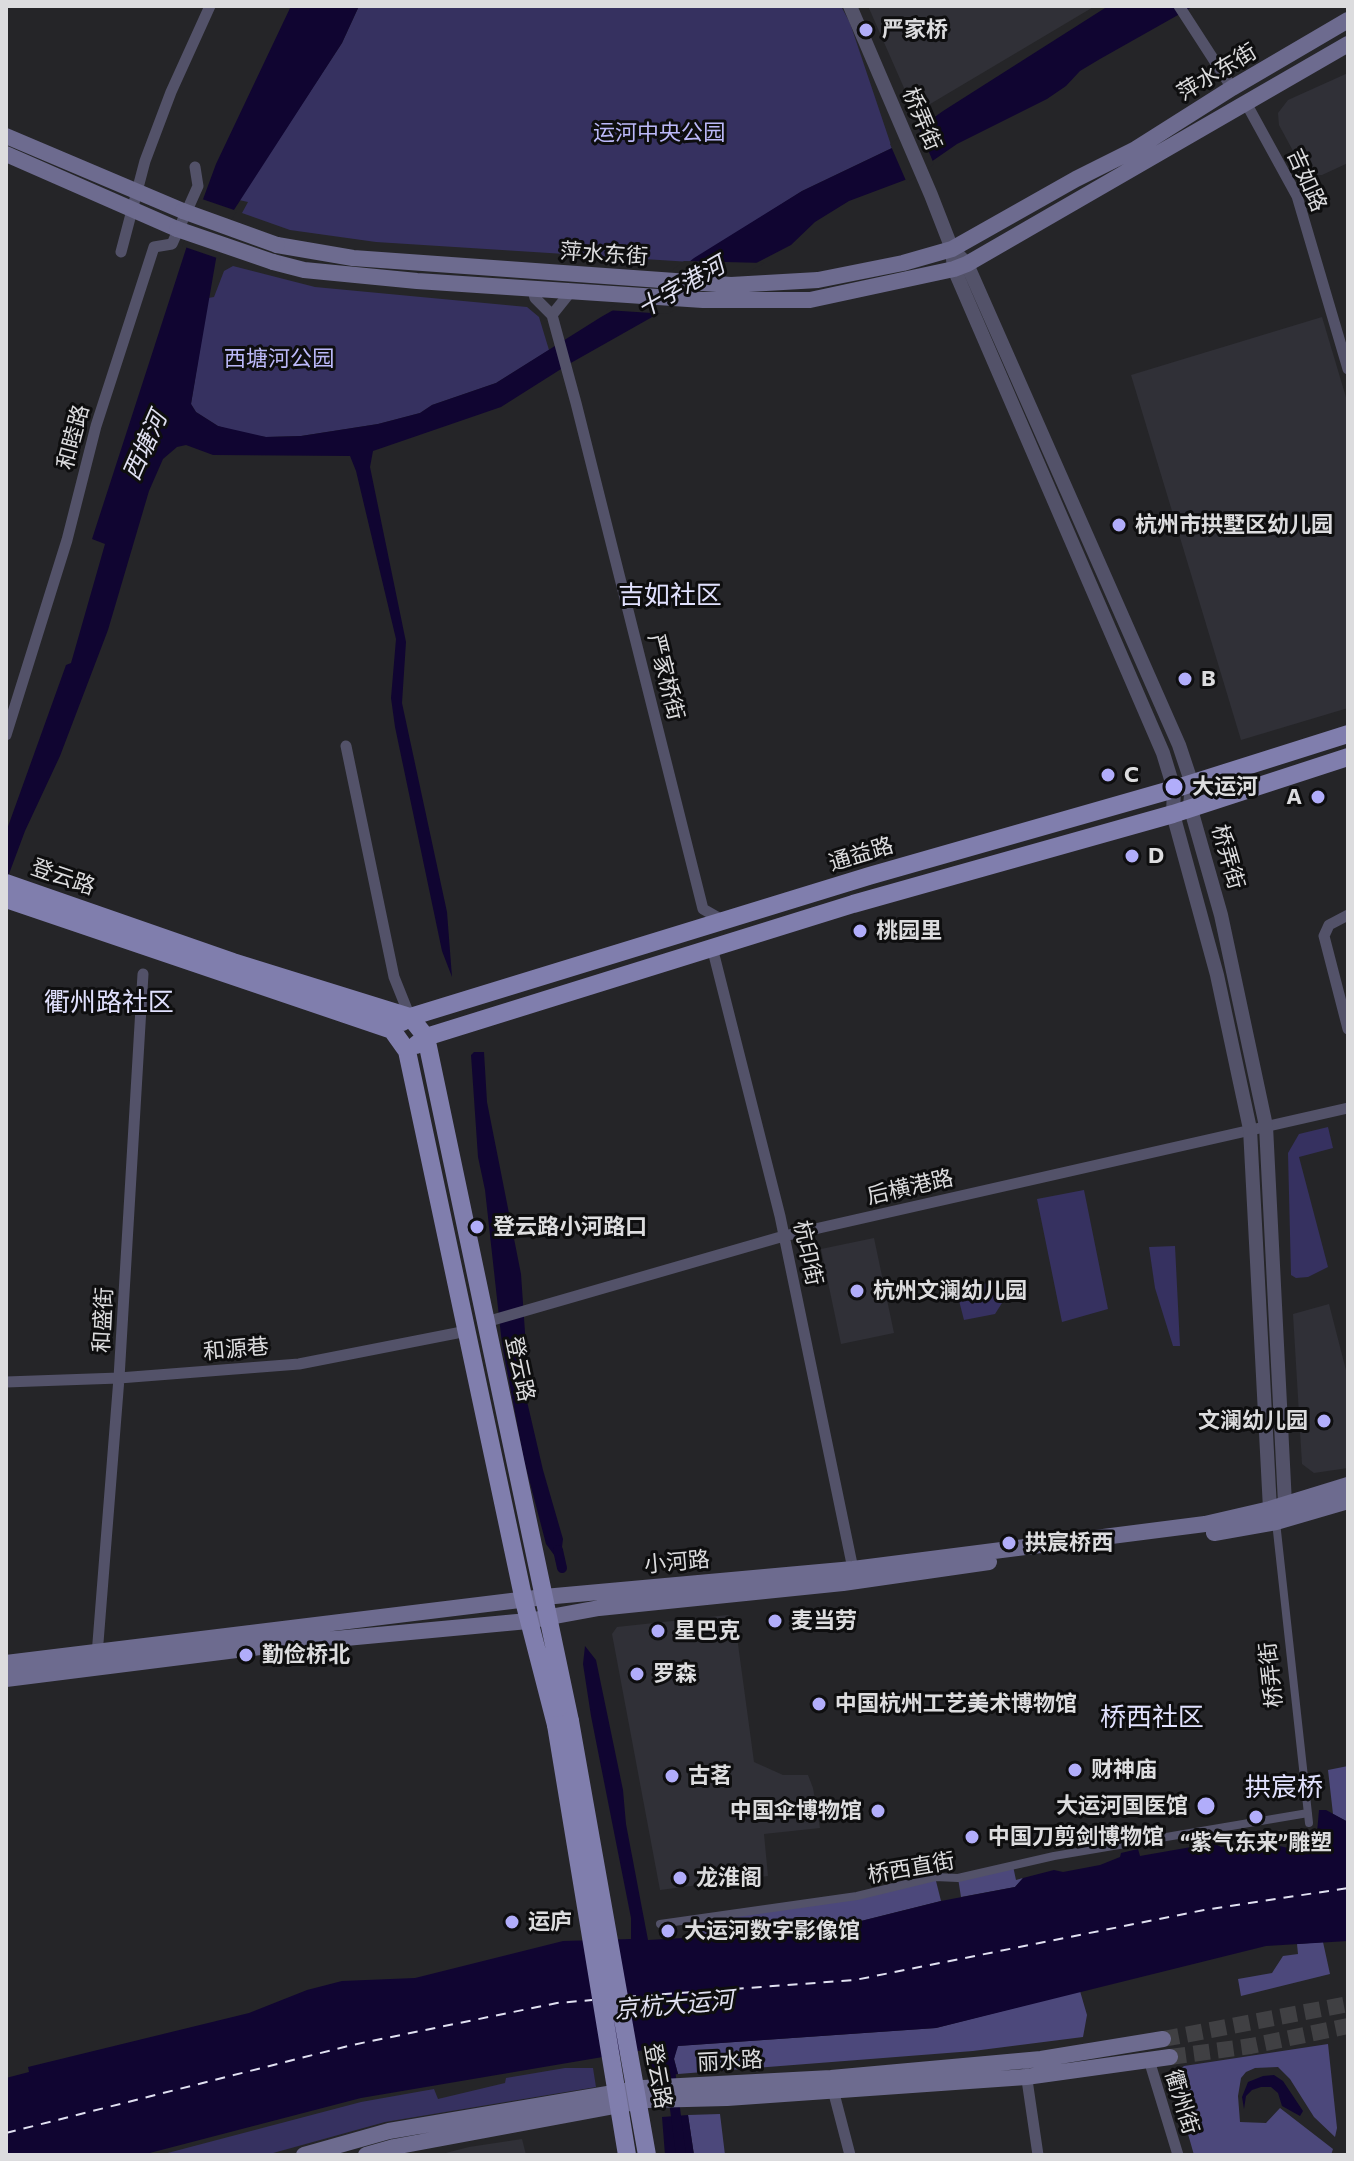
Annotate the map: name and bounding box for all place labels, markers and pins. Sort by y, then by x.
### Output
place label: 严家桥 [882,17,948,43]
marker: 严家桥 [857,21,875,39]
place label: 杭州市拱墅区幼儿园 [1135,512,1333,538]
marker: 杭州市拱墅区幼儿园 [1110,516,1128,534]
place label: B [1201,666,1216,692]
marker: B [1176,670,1194,688]
place label: C [1124,762,1139,788]
marker: C [1099,766,1117,784]
place label: 大运河 [1192,774,1258,800]
marker: 大运河 [1163,776,1185,798]
place label: A [1286,784,1302,810]
marker: A [1309,788,1327,806]
place label: D [1148,843,1164,869]
marker: D [1123,847,1141,865]
place label: 桃园里 [876,918,942,944]
marker: 桃园里 [851,922,869,940]
place label: 登云路小河路口 [493,1214,647,1240]
marker: 登云路小河路口 [468,1218,486,1236]
place label: 杭州文澜幼儿园 [873,1278,1027,1304]
marker: 杭州文澜幼儿园 [848,1282,866,1300]
place label: 文澜幼儿园 [1198,1408,1308,1434]
marker: 文澜幼儿园 [1315,1412,1333,1430]
place label: 拱宸桥西 [1025,1530,1113,1556]
marker: 拱宸桥西 [1000,1534,1018,1552]
place label: 麦当劳 [791,1608,857,1634]
marker: 麦当劳 [766,1612,784,1630]
place label: 星巴克 [674,1618,740,1644]
marker: 星巴克 [649,1622,667,1640]
place label: 勤俭桥北 [262,1642,350,1668]
marker: 勤俭桥北 [237,1646,255,1664]
place label: 罗森 [653,1661,697,1687]
marker: 罗森 [628,1665,646,1683]
place label: 中国杭州工艺美术博物馆 [835,1691,1077,1717]
marker: 中国杭州工艺美术博物馆 [810,1695,828,1713]
place label: 财神庙 [1091,1757,1157,1783]
marker: 财神庙 [1066,1761,1084,1779]
place label: 古茗 [688,1763,732,1789]
marker: 古茗 [663,1767,681,1785]
place label: 大运河国医馆 [1056,1793,1188,1819]
marker: 大运河国医馆 [1195,1795,1217,1817]
place label: 中国伞博物馆 [730,1798,862,1824]
marker: 中国伞博物馆 [869,1802,887,1820]
marker: “紫气东来”雕塑 [1247,1808,1265,1826]
place label: 中国刀剪剑博物馆 [988,1824,1164,1850]
marker: 中国刀剪剑博物馆 [963,1828,981,1846]
place label: “紫气东来”雕塑 [1180,1830,1332,1856]
place label: 龙淮阁 [696,1865,762,1891]
marker: 龙淮阁 [671,1869,689,1887]
place label: 运庐 [528,1909,572,1935]
marker: 运庐 [503,1913,521,1931]
place label: 大运河数字影像馆 [684,1918,860,1944]
marker: 大运河数字影像馆 [659,1922,677,1940]

